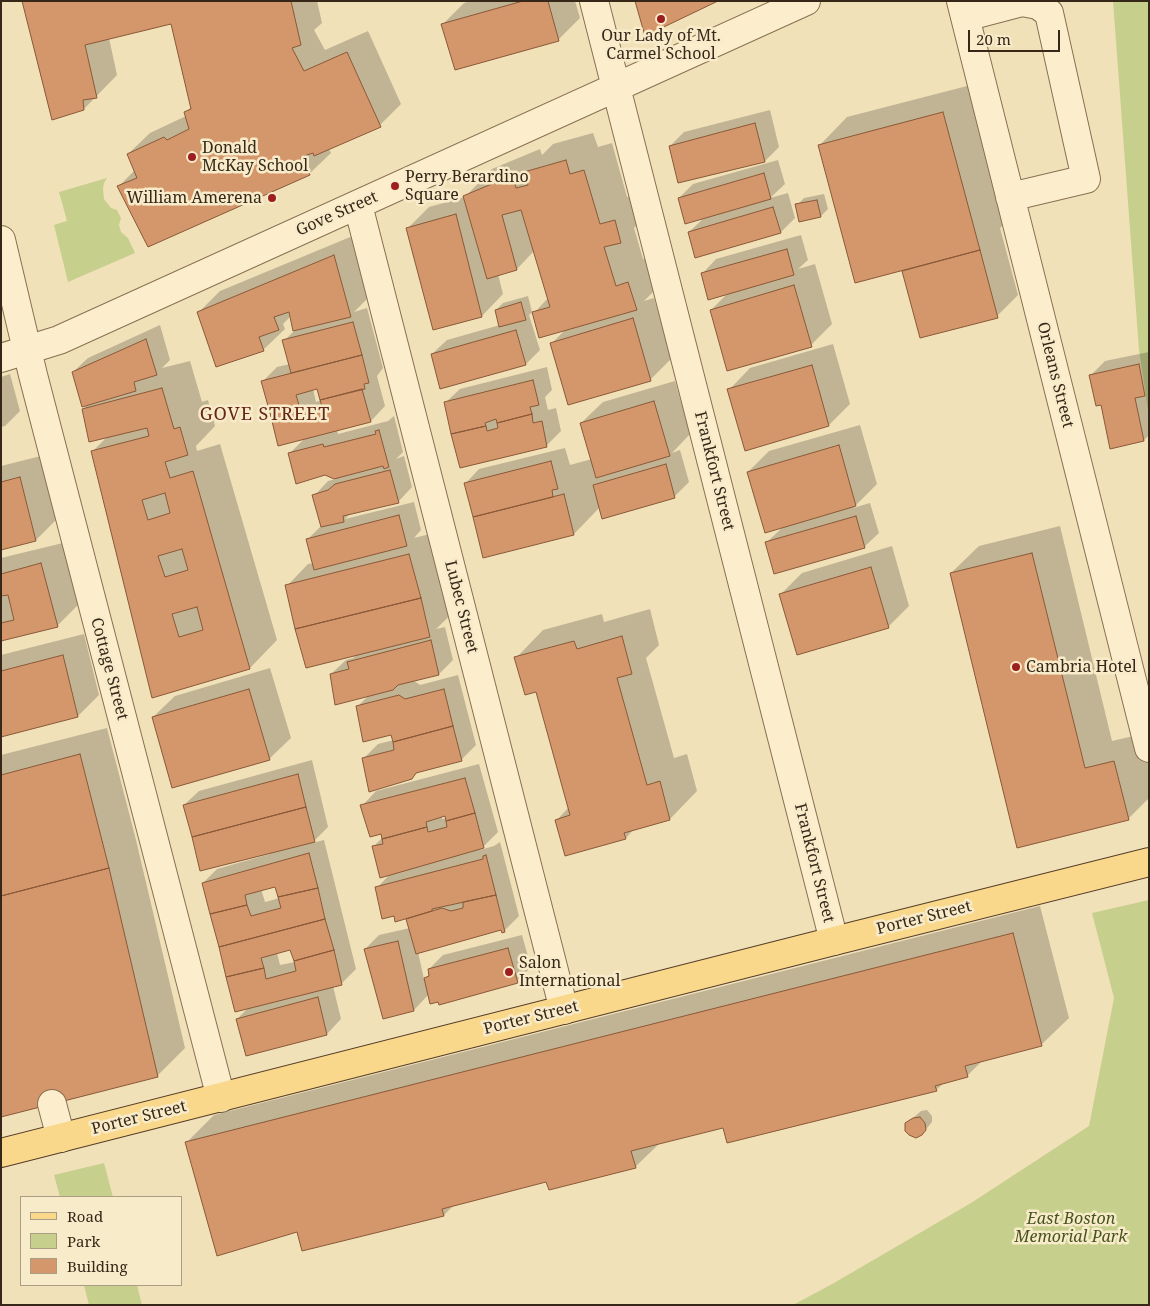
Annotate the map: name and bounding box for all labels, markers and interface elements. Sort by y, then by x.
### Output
marker: Our Lady of Mt. Carmel School [655,13,667,25]
scale bar [970,20,1062,52]
place label: Our Lady of Mt. Carmel School [601,26,721,64]
text: 20 m [976,29,1011,49]
place label: Donald McKay School [202,138,308,176]
marker: Donald McKay School [186,151,198,163]
place label: Perry Berardino Square [405,167,529,205]
marker: Perry Berardino Square [389,180,401,192]
street label: Gove Street [293,187,381,241]
place label: William Amerena [126,188,262,208]
marker: William Amerena [266,192,278,204]
street label: Orleans Street [1033,320,1077,430]
district label: GOVE STREET [198,404,332,426]
street label: Frankfort Street [690,409,738,533]
street label: Lubec Street [440,559,482,655]
street label: Cottage Street [86,616,132,722]
place label: Cambria Hotel [1026,657,1137,677]
marker: Cambria Hotel [1010,661,1022,673]
street label: Frankfort Street [790,801,838,925]
street label: Porter Street [875,897,973,939]
place label: Salon International [519,953,621,991]
marker: Salon International [503,966,515,978]
street label: Porter Street [482,997,580,1039]
street label: Porter Street [90,1097,188,1139]
legend [20,1196,182,1286]
text: Road [67,1206,103,1226]
park label: East Boston Memorial Park [1015,1209,1127,1247]
text: Park [67,1231,100,1251]
text: Building [67,1256,128,1276]

